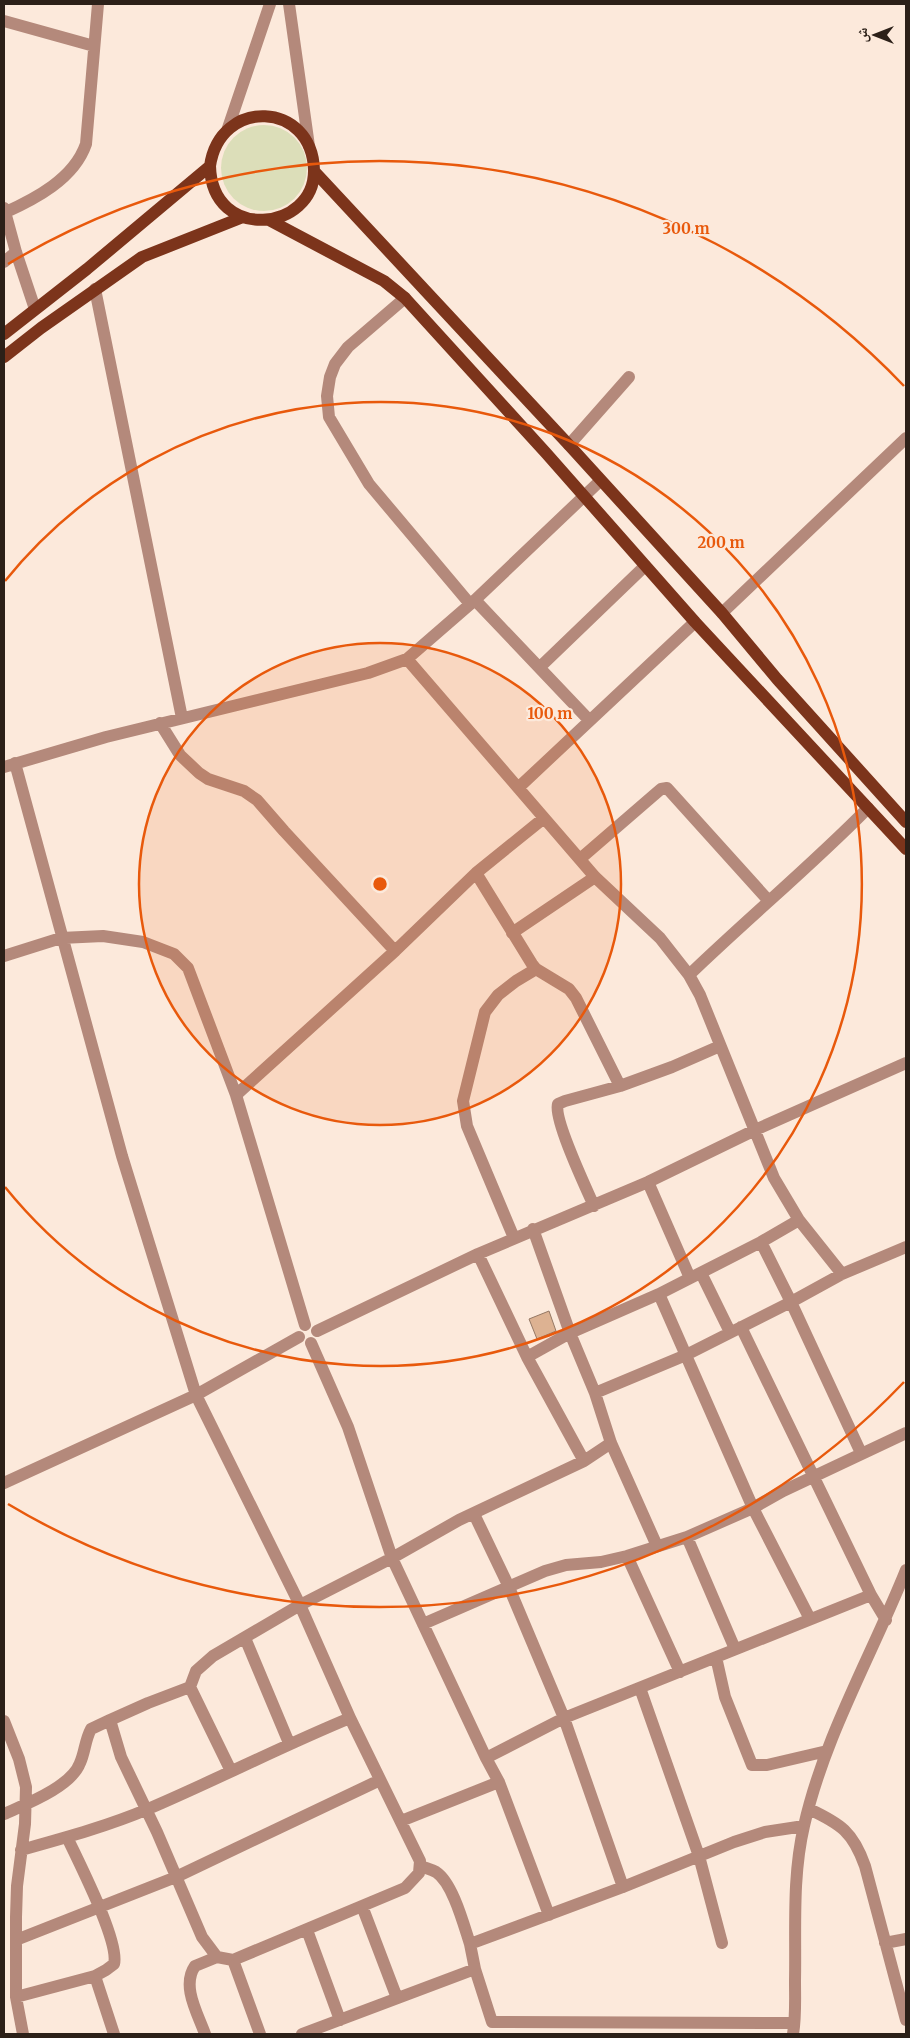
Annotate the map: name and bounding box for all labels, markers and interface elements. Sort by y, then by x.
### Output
north arrow [850,10,900,60]
text: ش [853,27,871,42]
text: 300 m [662,219,710,238]
text: 200 m [697,533,745,552]
text: 100 m [528,704,572,723]
centre of rings [371,875,389,893]

